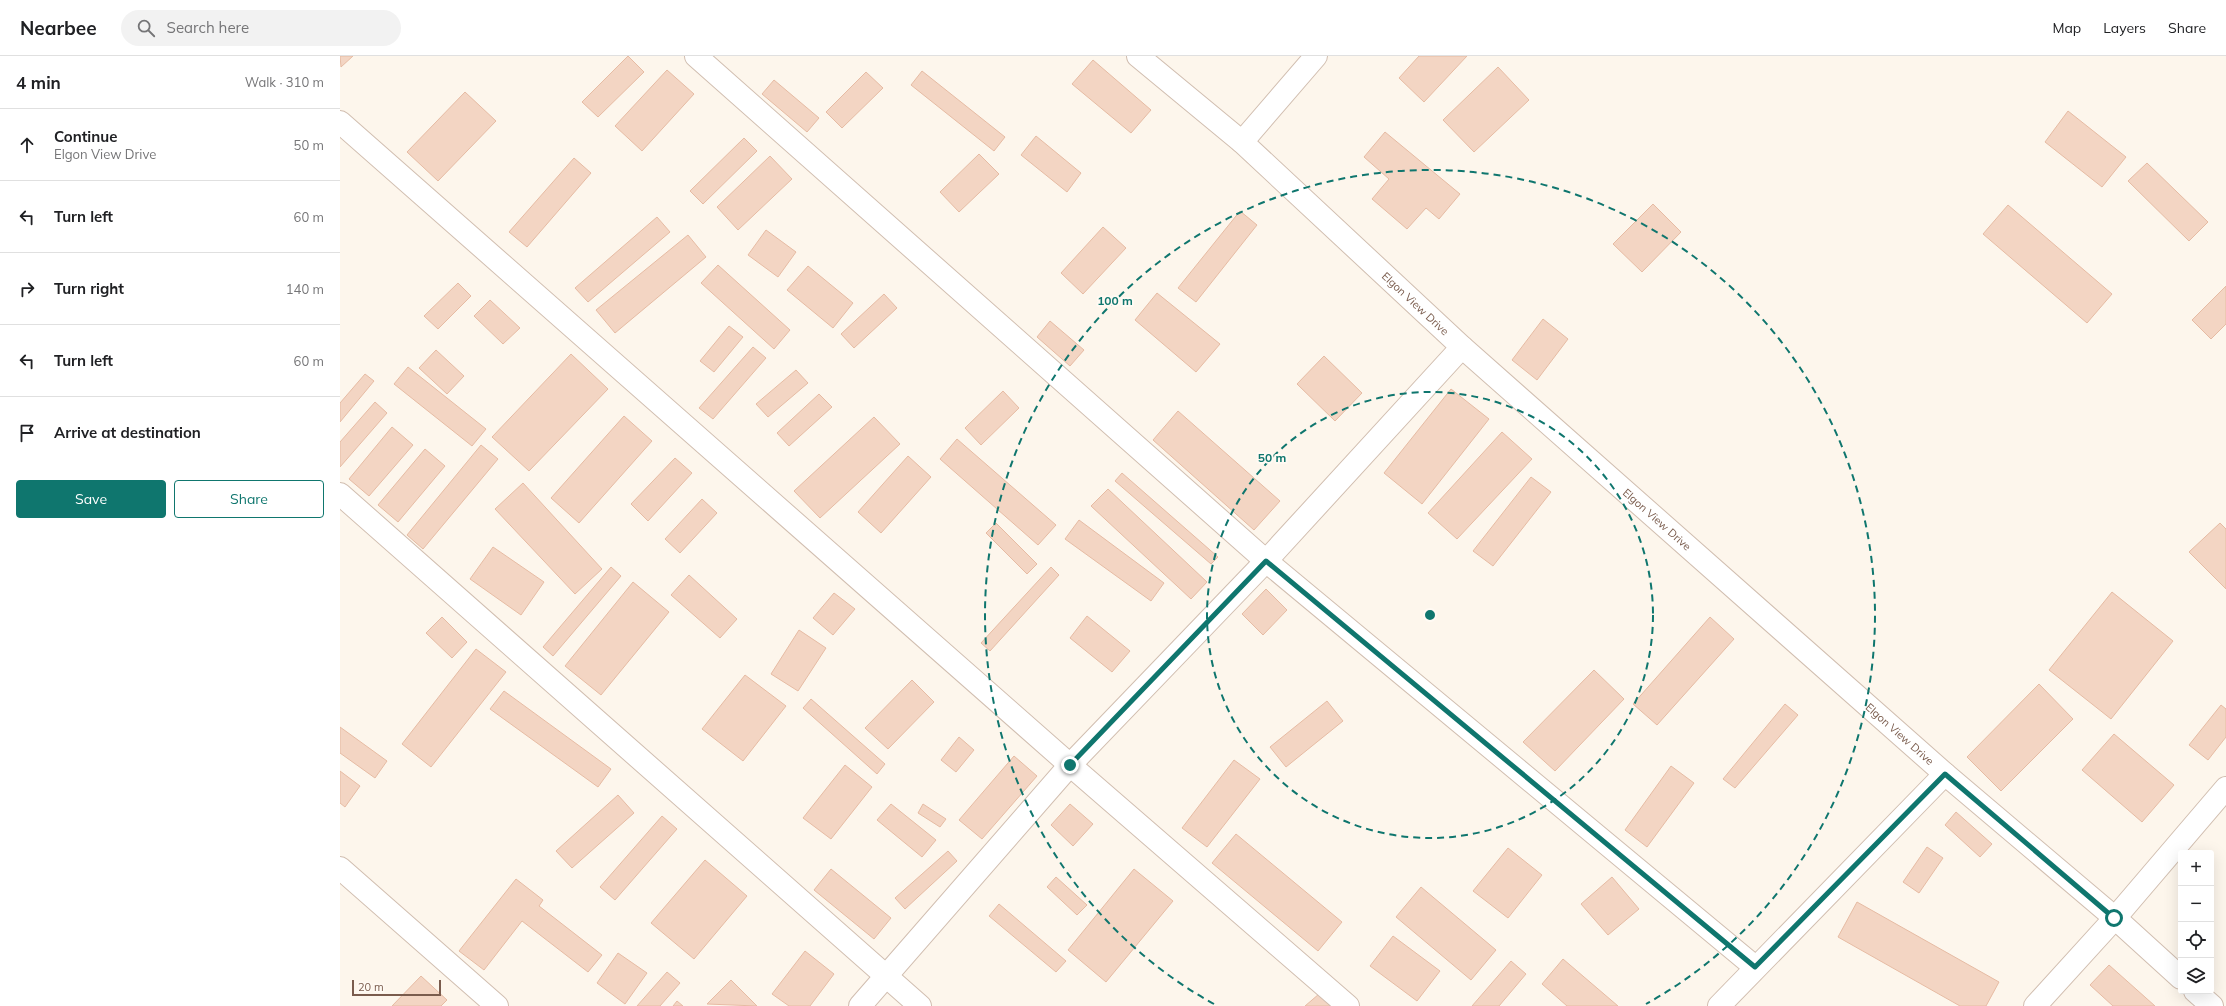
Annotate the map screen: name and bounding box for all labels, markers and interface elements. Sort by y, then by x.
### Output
search box [121,10,401,46]
text: Nearbee [20,16,97,40]
icon: search [135,17,157,39]
text: Search here [167,18,249,37]
text: Map [2052,19,2081,37]
text: Layers [2103,19,2146,37]
text: Share [2168,19,2206,37]
text: 4 min [16,72,61,93]
text: Walk · 310 m [245,74,324,90]
text: Continue [54,127,117,146]
icon: ahead [16,134,38,156]
text: 50 m [294,137,324,153]
text: Elgon View Drive [54,146,156,162]
icon: left [16,206,38,228]
text: Turn left [54,207,113,226]
text: 60 m [294,209,324,225]
street label: Elgon View Drive [1379,269,1452,338]
icon: right [16,278,38,300]
text: Turn right [54,279,124,298]
text: 140 m [286,281,324,297]
text: 100 m [1097,293,1133,308]
icon: left [16,350,38,372]
text: Turn left [54,351,113,370]
text: 60 m [294,353,324,369]
icon: arrive [16,422,38,444]
text: Arrive at destination [54,423,201,442]
text: 50 m [1258,450,1286,465]
button: Save [16,480,166,518]
button: Share [174,480,324,518]
street label: Elgon View Drive [1620,486,1694,553]
centre of rings [1423,608,1437,622]
street label: Elgon View Drive [1863,700,1937,768]
route end [1061,756,1079,774]
map controls [2178,850,2214,994]
button: + [2178,850,2214,886]
button: − [2178,886,2214,922]
route start [2105,909,2123,927]
button: locate [2178,922,2214,958]
button: layers [2178,958,2214,994]
scale bar [352,978,441,997]
text: 20 m [358,980,384,994]

